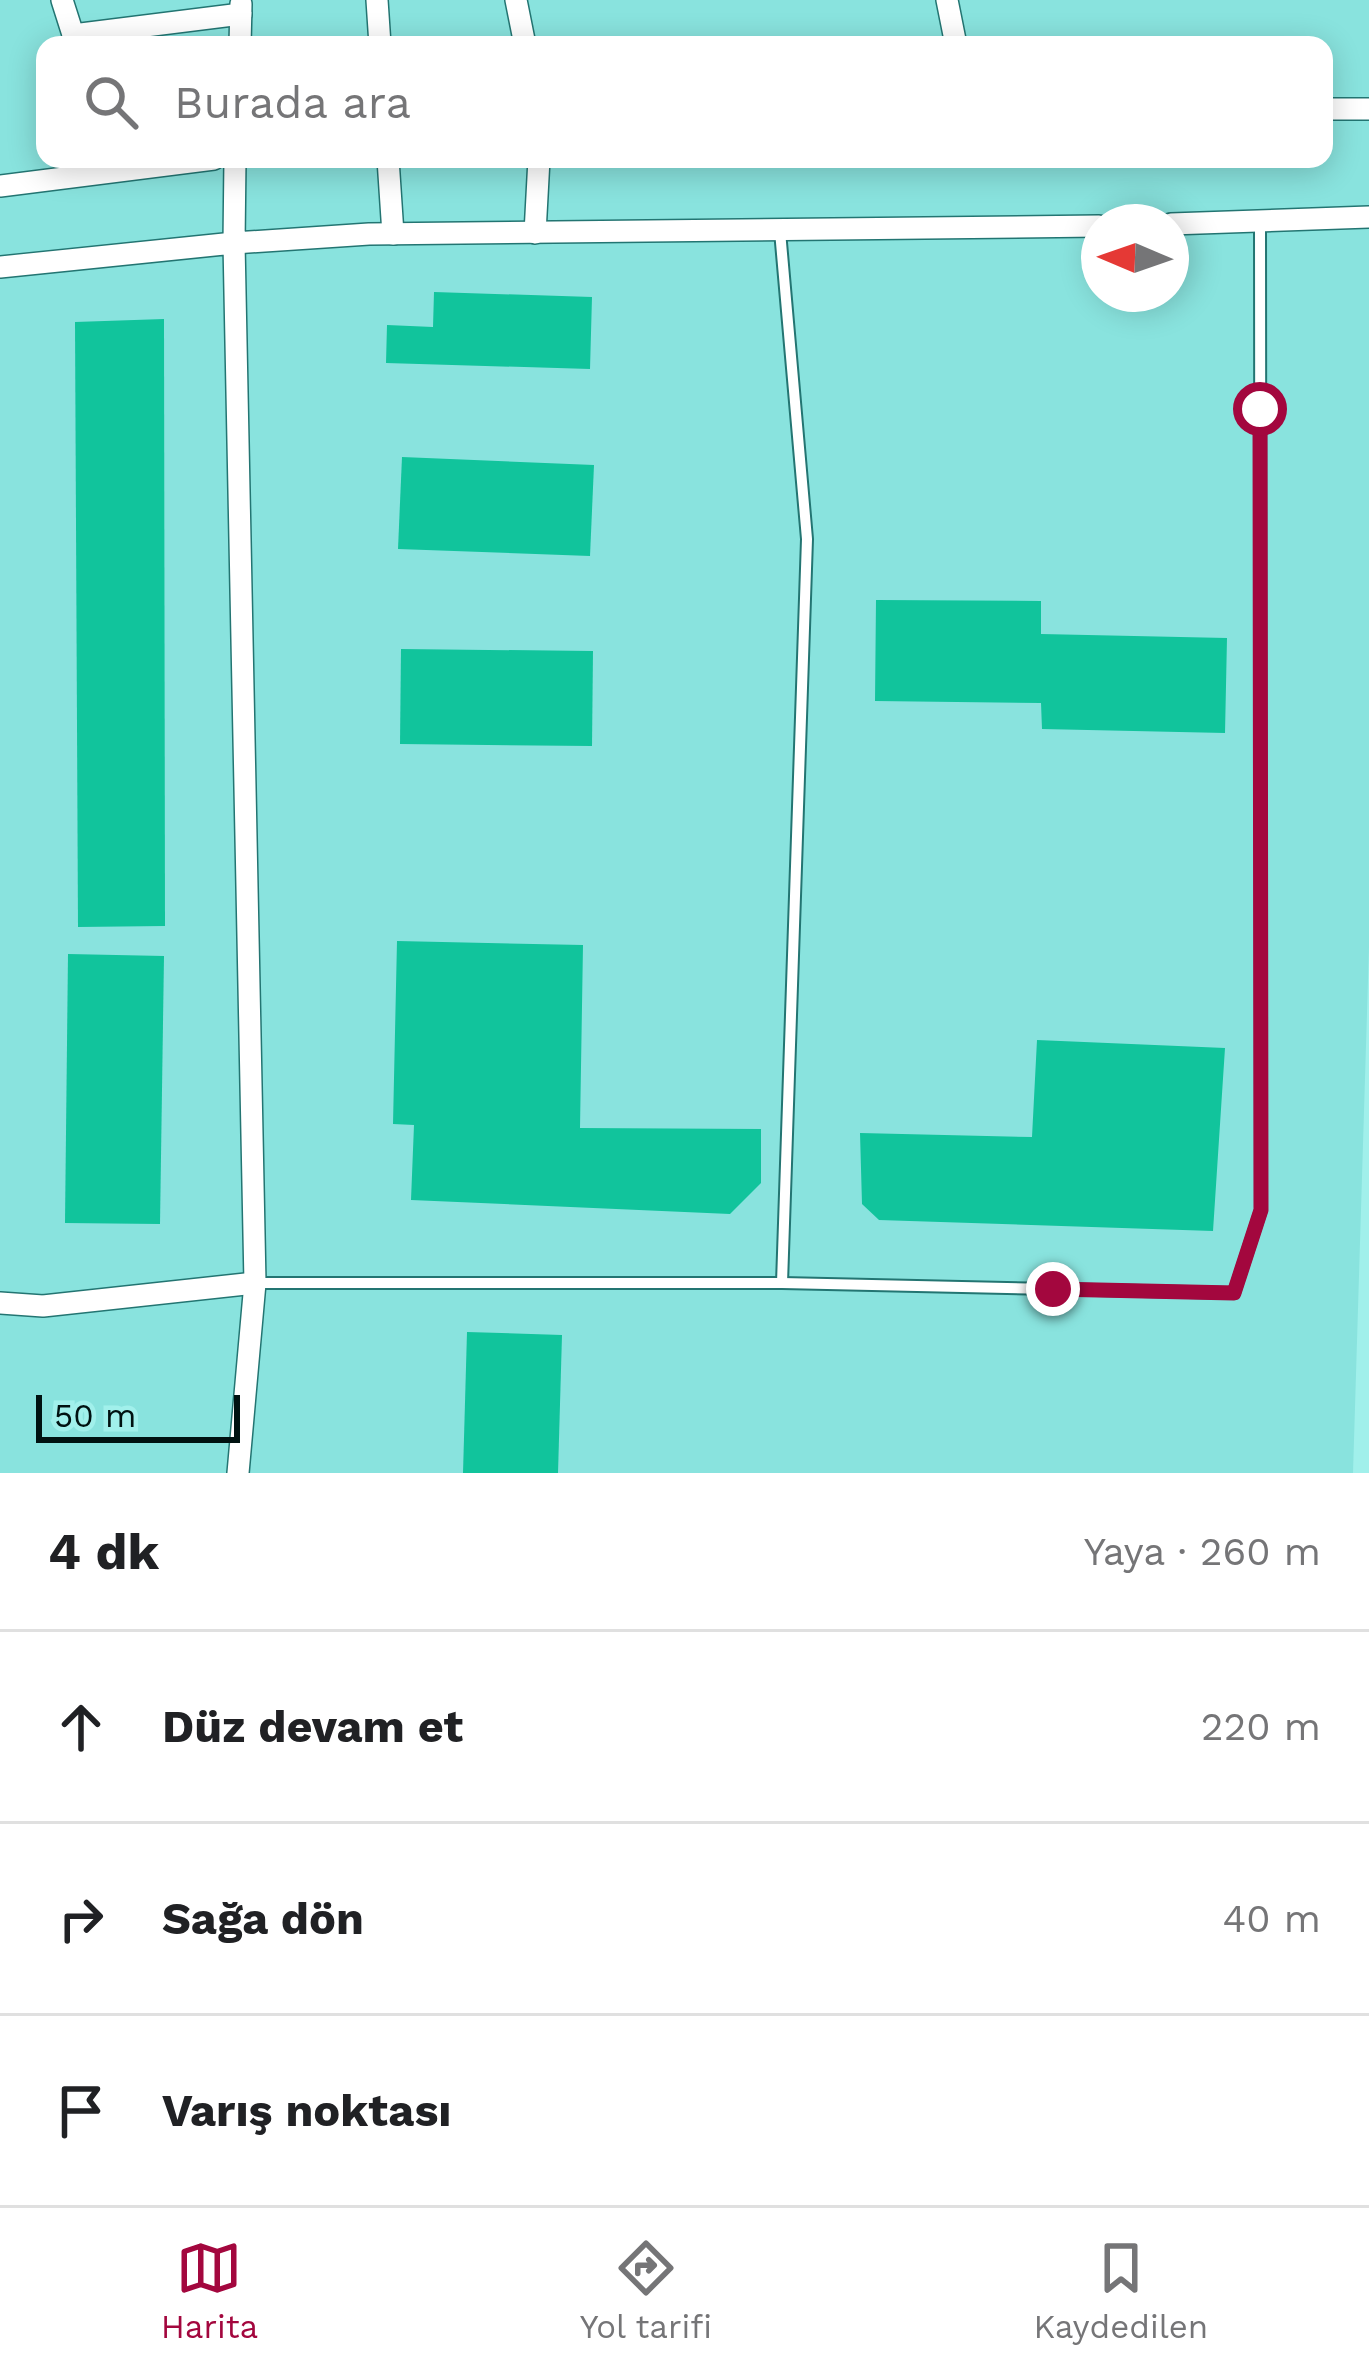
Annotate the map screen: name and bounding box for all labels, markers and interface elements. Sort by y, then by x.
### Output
search box [36,36,1333,168]
icon: search [78,69,144,135]
text: Burada ara [174,76,411,129]
north arrow [1081,204,1189,312]
route start [1233,382,1287,436]
route end [1026,1262,1080,1316]
scale bar [36,1389,240,1442]
text: 50 m [54,1396,136,1435]
text: 4 dk [48,1522,159,1581]
text: Yaya · 260 m [1084,1529,1321,1574]
icon: ahead [48,1694,114,1760]
text: Düz devam et [162,1700,463,1753]
text: 220 m [1201,1704,1321,1749]
icon: right [48,1886,114,1952]
text: Sağa dön [162,1892,364,1945]
text: 40 m [1222,1896,1321,1941]
icon: arrive [48,2078,114,2144]
text: Varış noktası [162,2084,451,2137]
tab: Harita [161,2235,258,2346]
tab: Yol tarifi [580,2235,712,2346]
tab: Kaydedilen [1034,2235,1208,2346]

